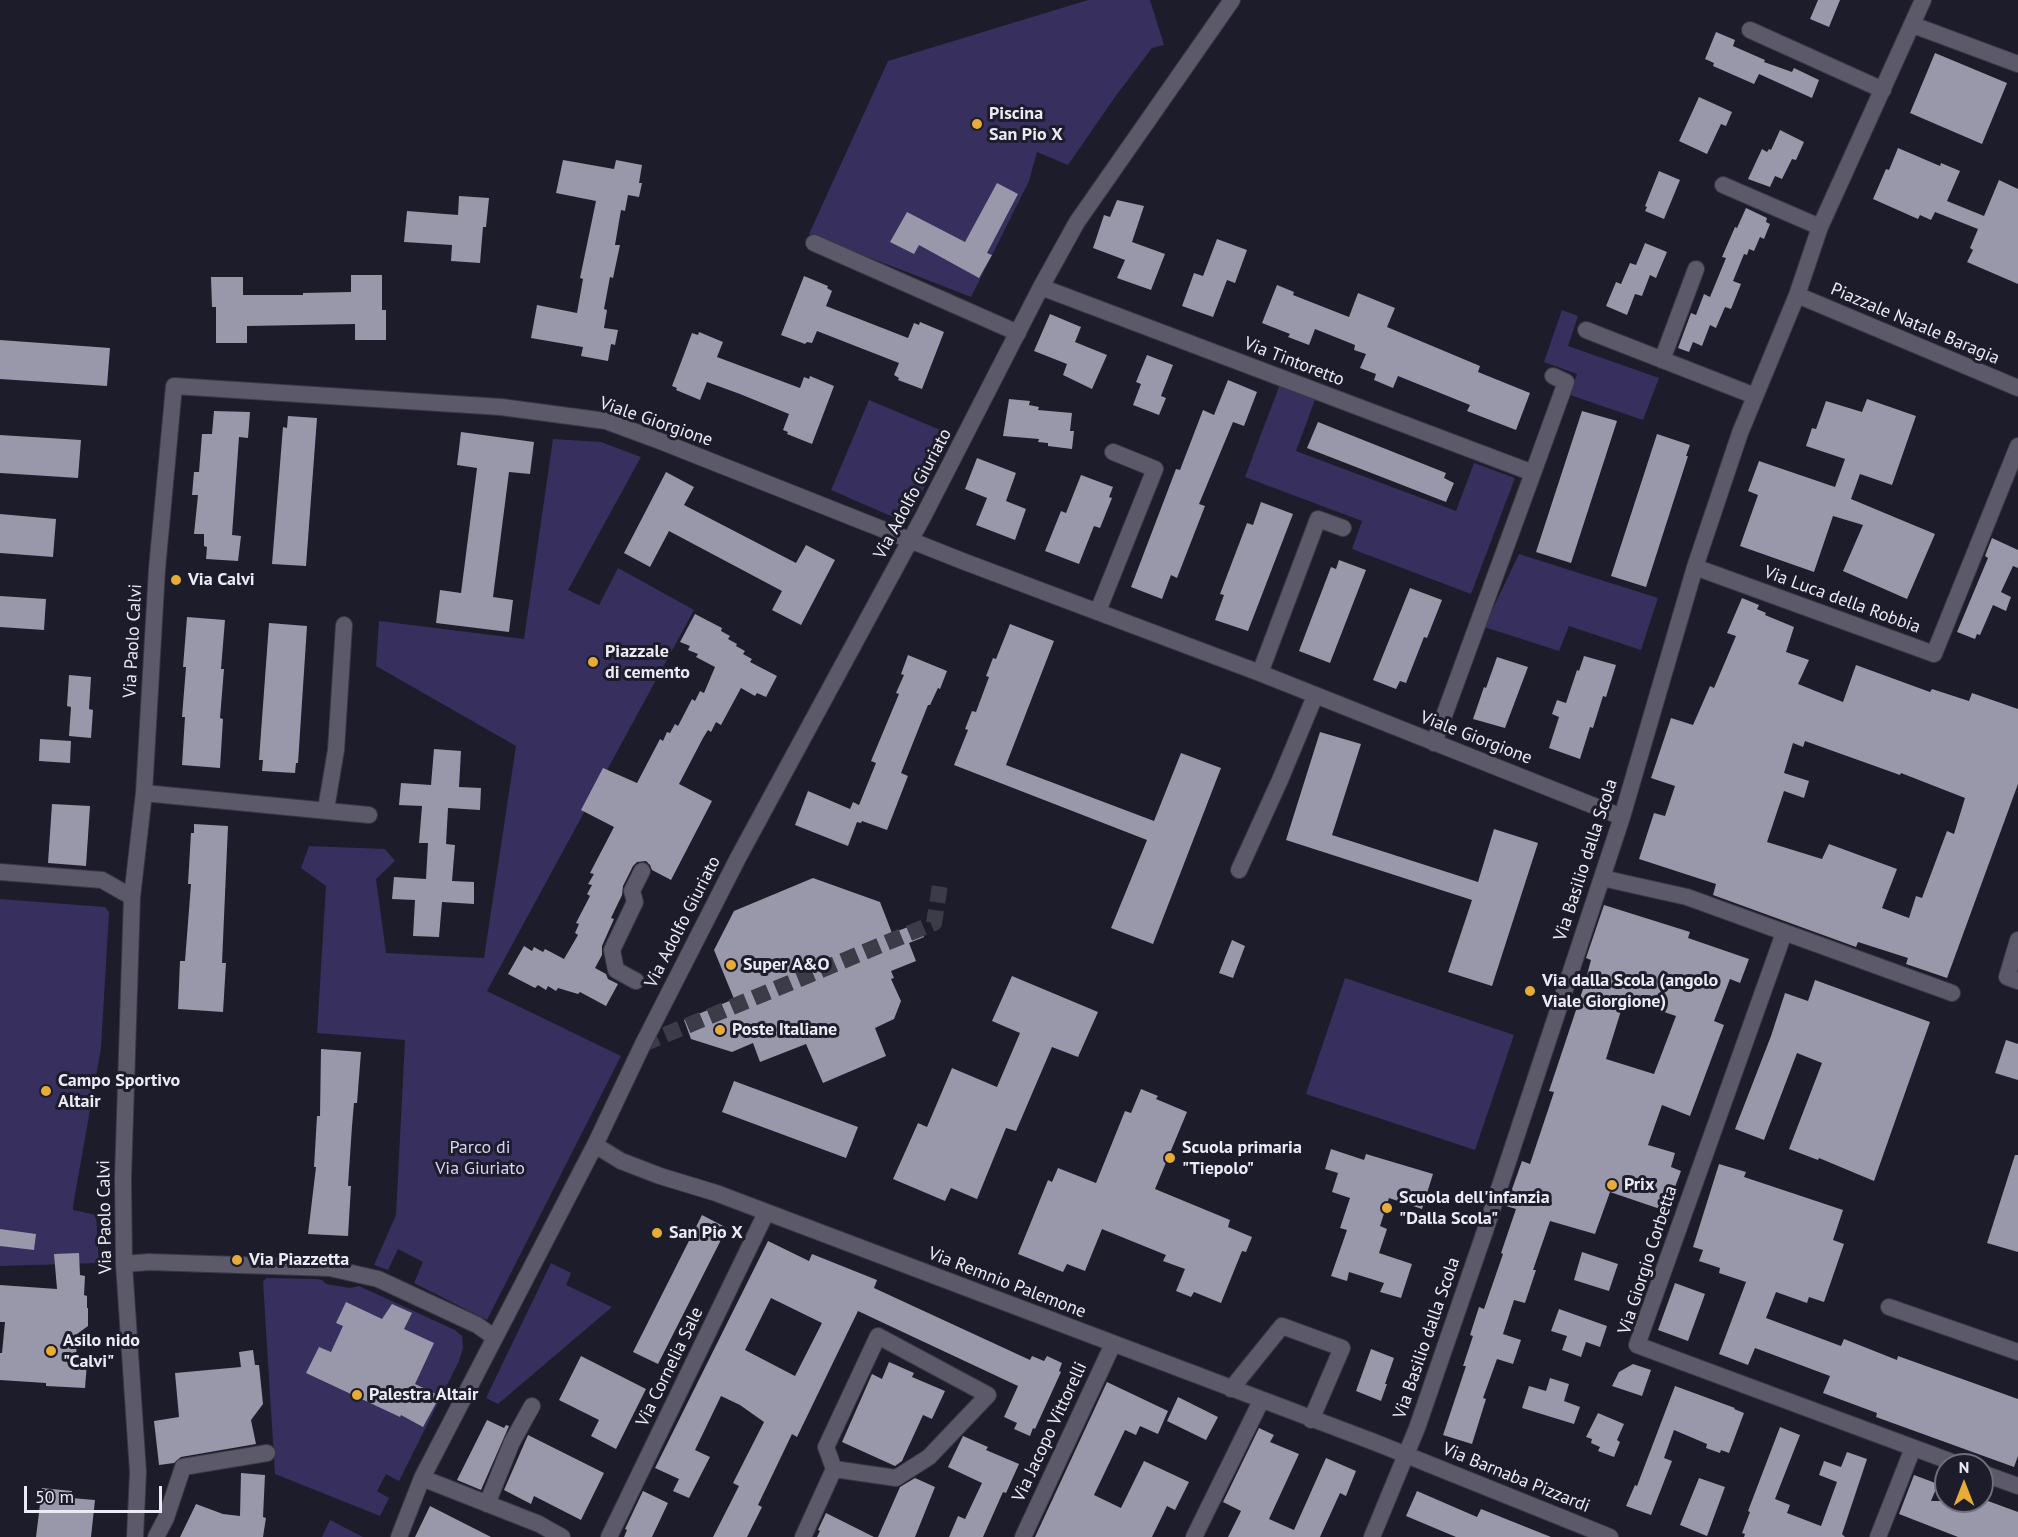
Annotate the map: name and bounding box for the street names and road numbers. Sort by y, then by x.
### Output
street label: Piazzale Natale Baragia [1827,279,2003,369]
street label: Via Tintoretto [1241,333,1347,391]
street label: Viale Giorgione [597,393,715,451]
street label: Via Adolfo Giuriato [869,425,957,563]
street label: Via Luca della Robbia [1761,562,1923,638]
street label: Via Paolo Calvi [119,583,147,699]
street label: Viale Giorgione [1417,707,1535,769]
street label: Via Basilio dalla Scola [1550,776,1622,944]
street label: Via Adolfo Giuriato [640,853,726,991]
street label: Via Paolo Calvi [93,1160,117,1274]
street label: Via Giorgio Corbetta [1614,1183,1682,1337]
street label: Via Remnio Palemone [925,1243,1089,1323]
street label: Via Basilio dalla Scola [1389,1255,1465,1421]
street label: Via Cornelia Sale [632,1304,708,1430]
street label: Via Jacopo Vittorelli [1008,1359,1092,1505]
street label: Via Barnaba Pizzardi [1439,1439,1593,1517]

